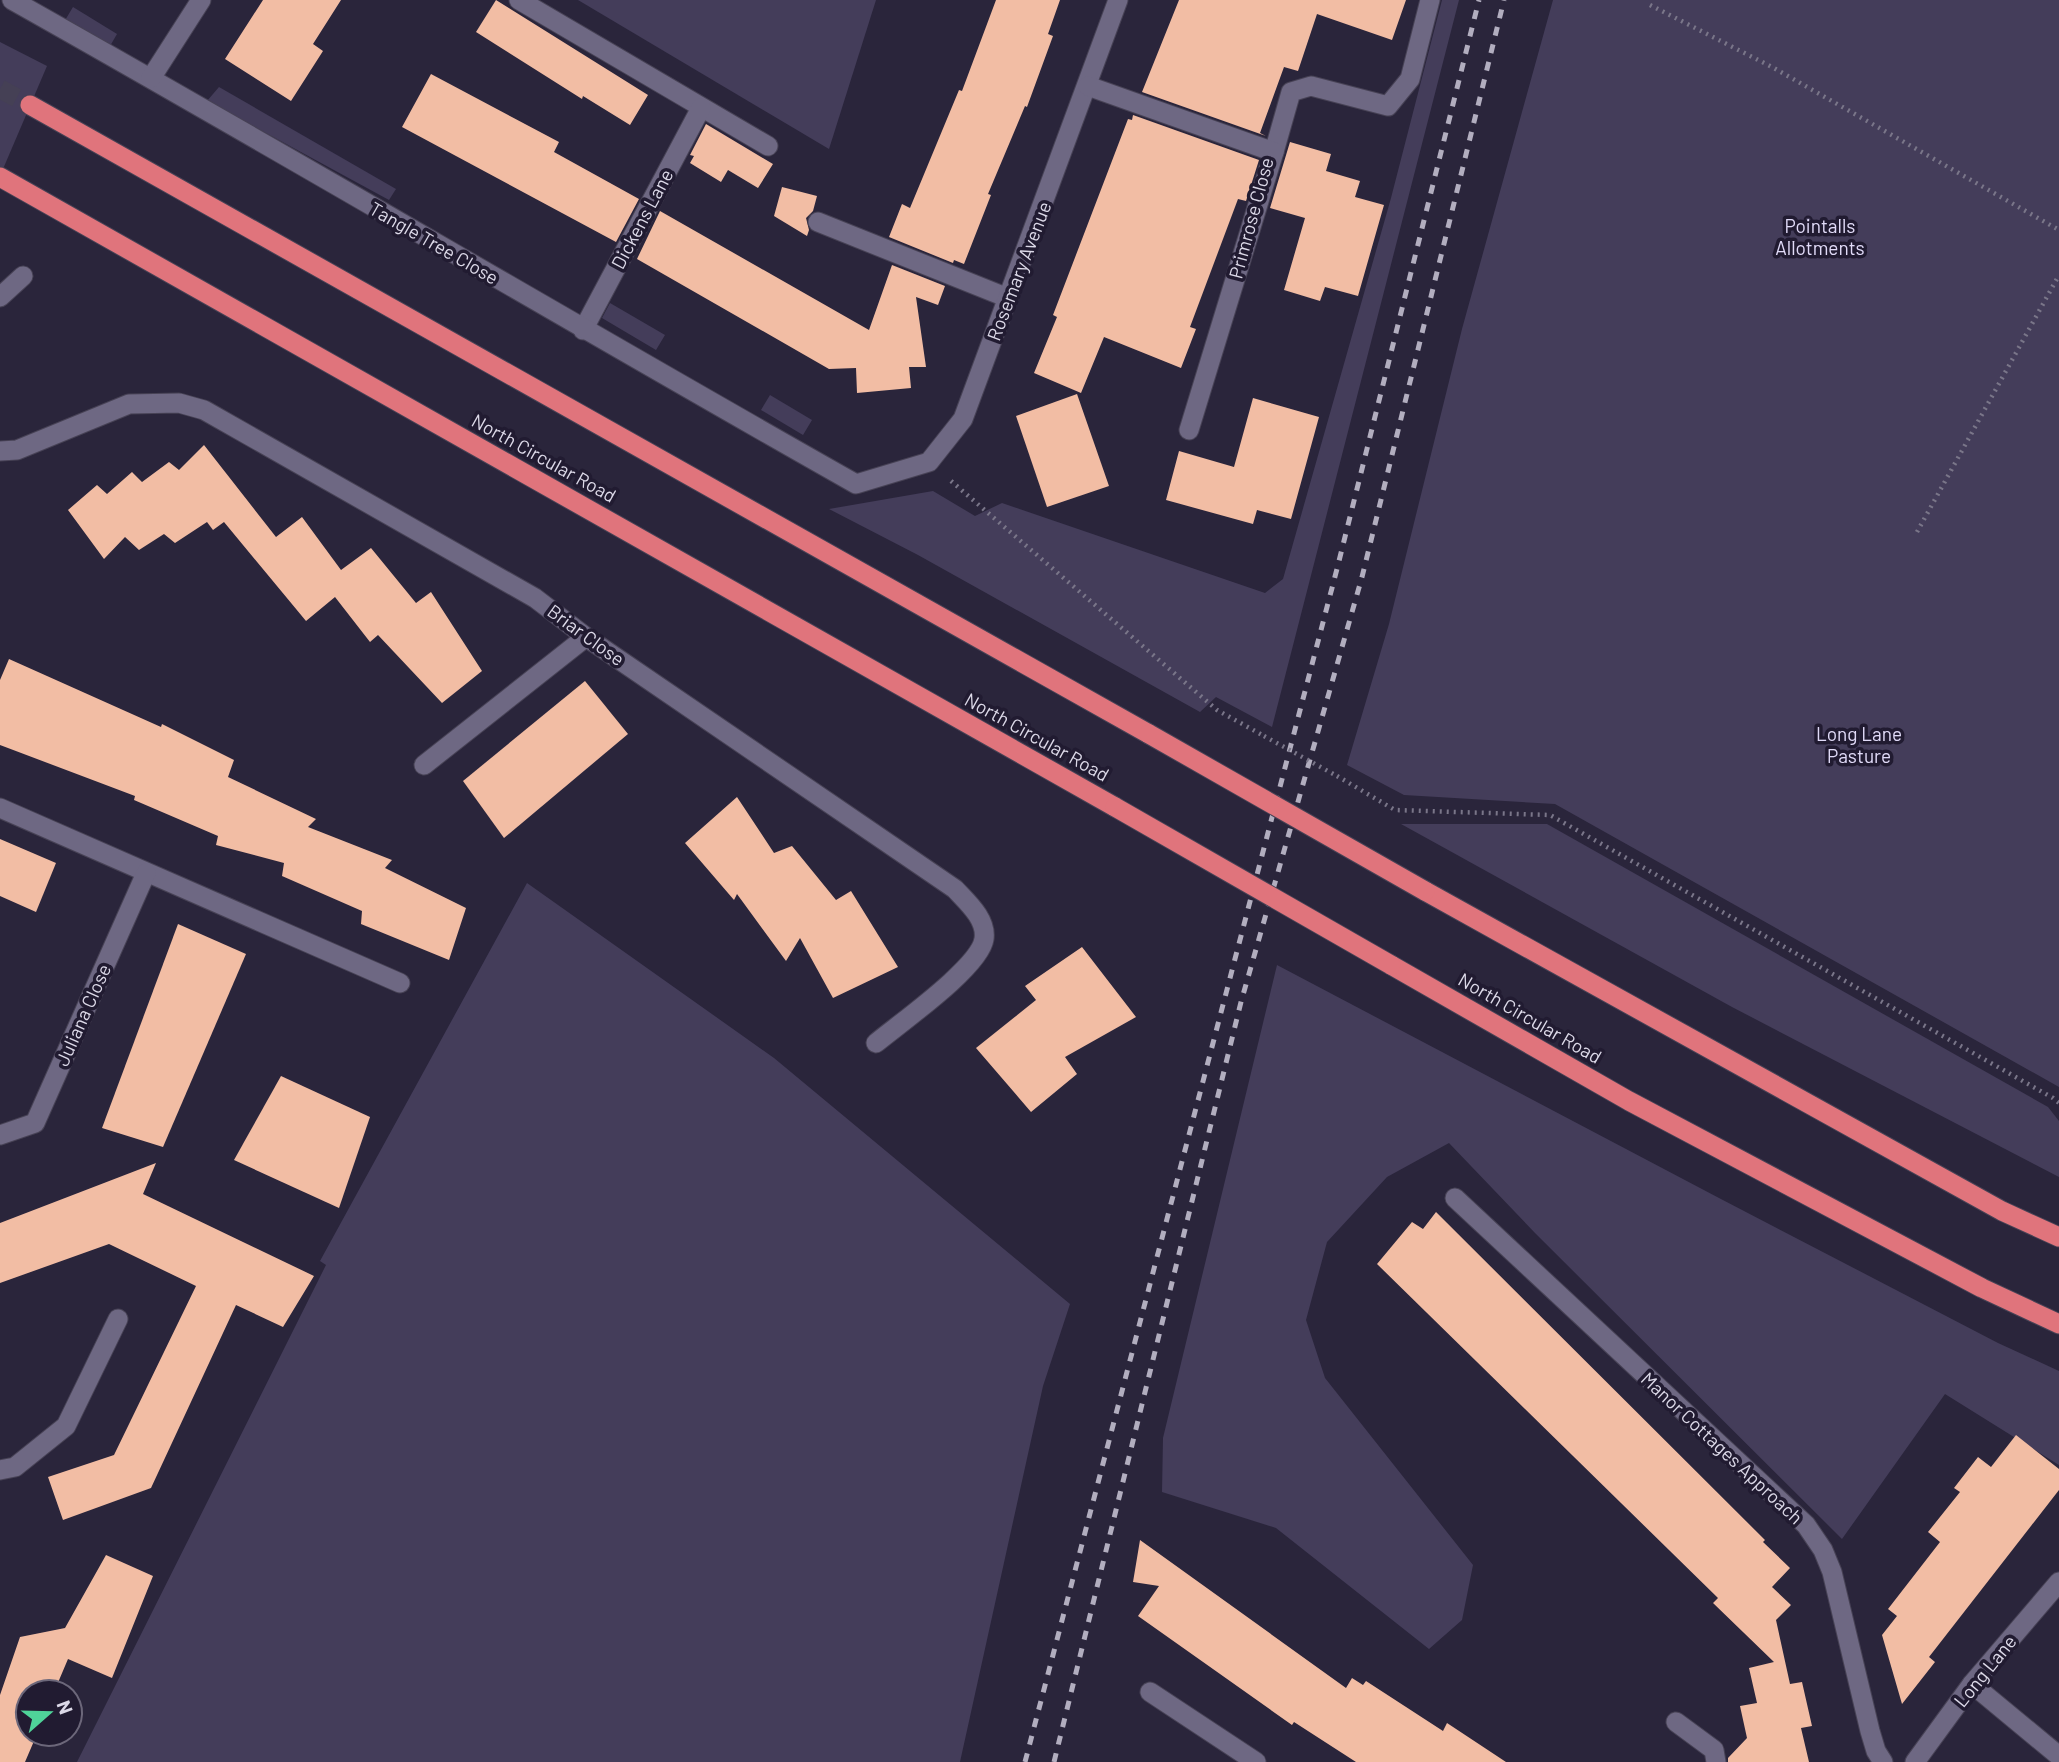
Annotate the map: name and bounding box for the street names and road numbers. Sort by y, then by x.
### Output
street label: Primrose Close [1223,155,1278,281]
street label: Dickens Lane [606,165,677,273]
street label: Tangle Tree Close [366,196,503,289]
street label: Rosemary Avenue [981,198,1056,344]
street label: North Circular Road [468,408,620,507]
street label: Briar Close [543,599,629,670]
street label: North Circular Road [961,687,1113,786]
street label: Juliana Close [50,960,115,1069]
street label: North Circular Road [1455,967,1606,1068]
street label: Manor Cottages Approach [1637,1367,1808,1528]
street label: Long Lane [1949,1630,2021,1711]

